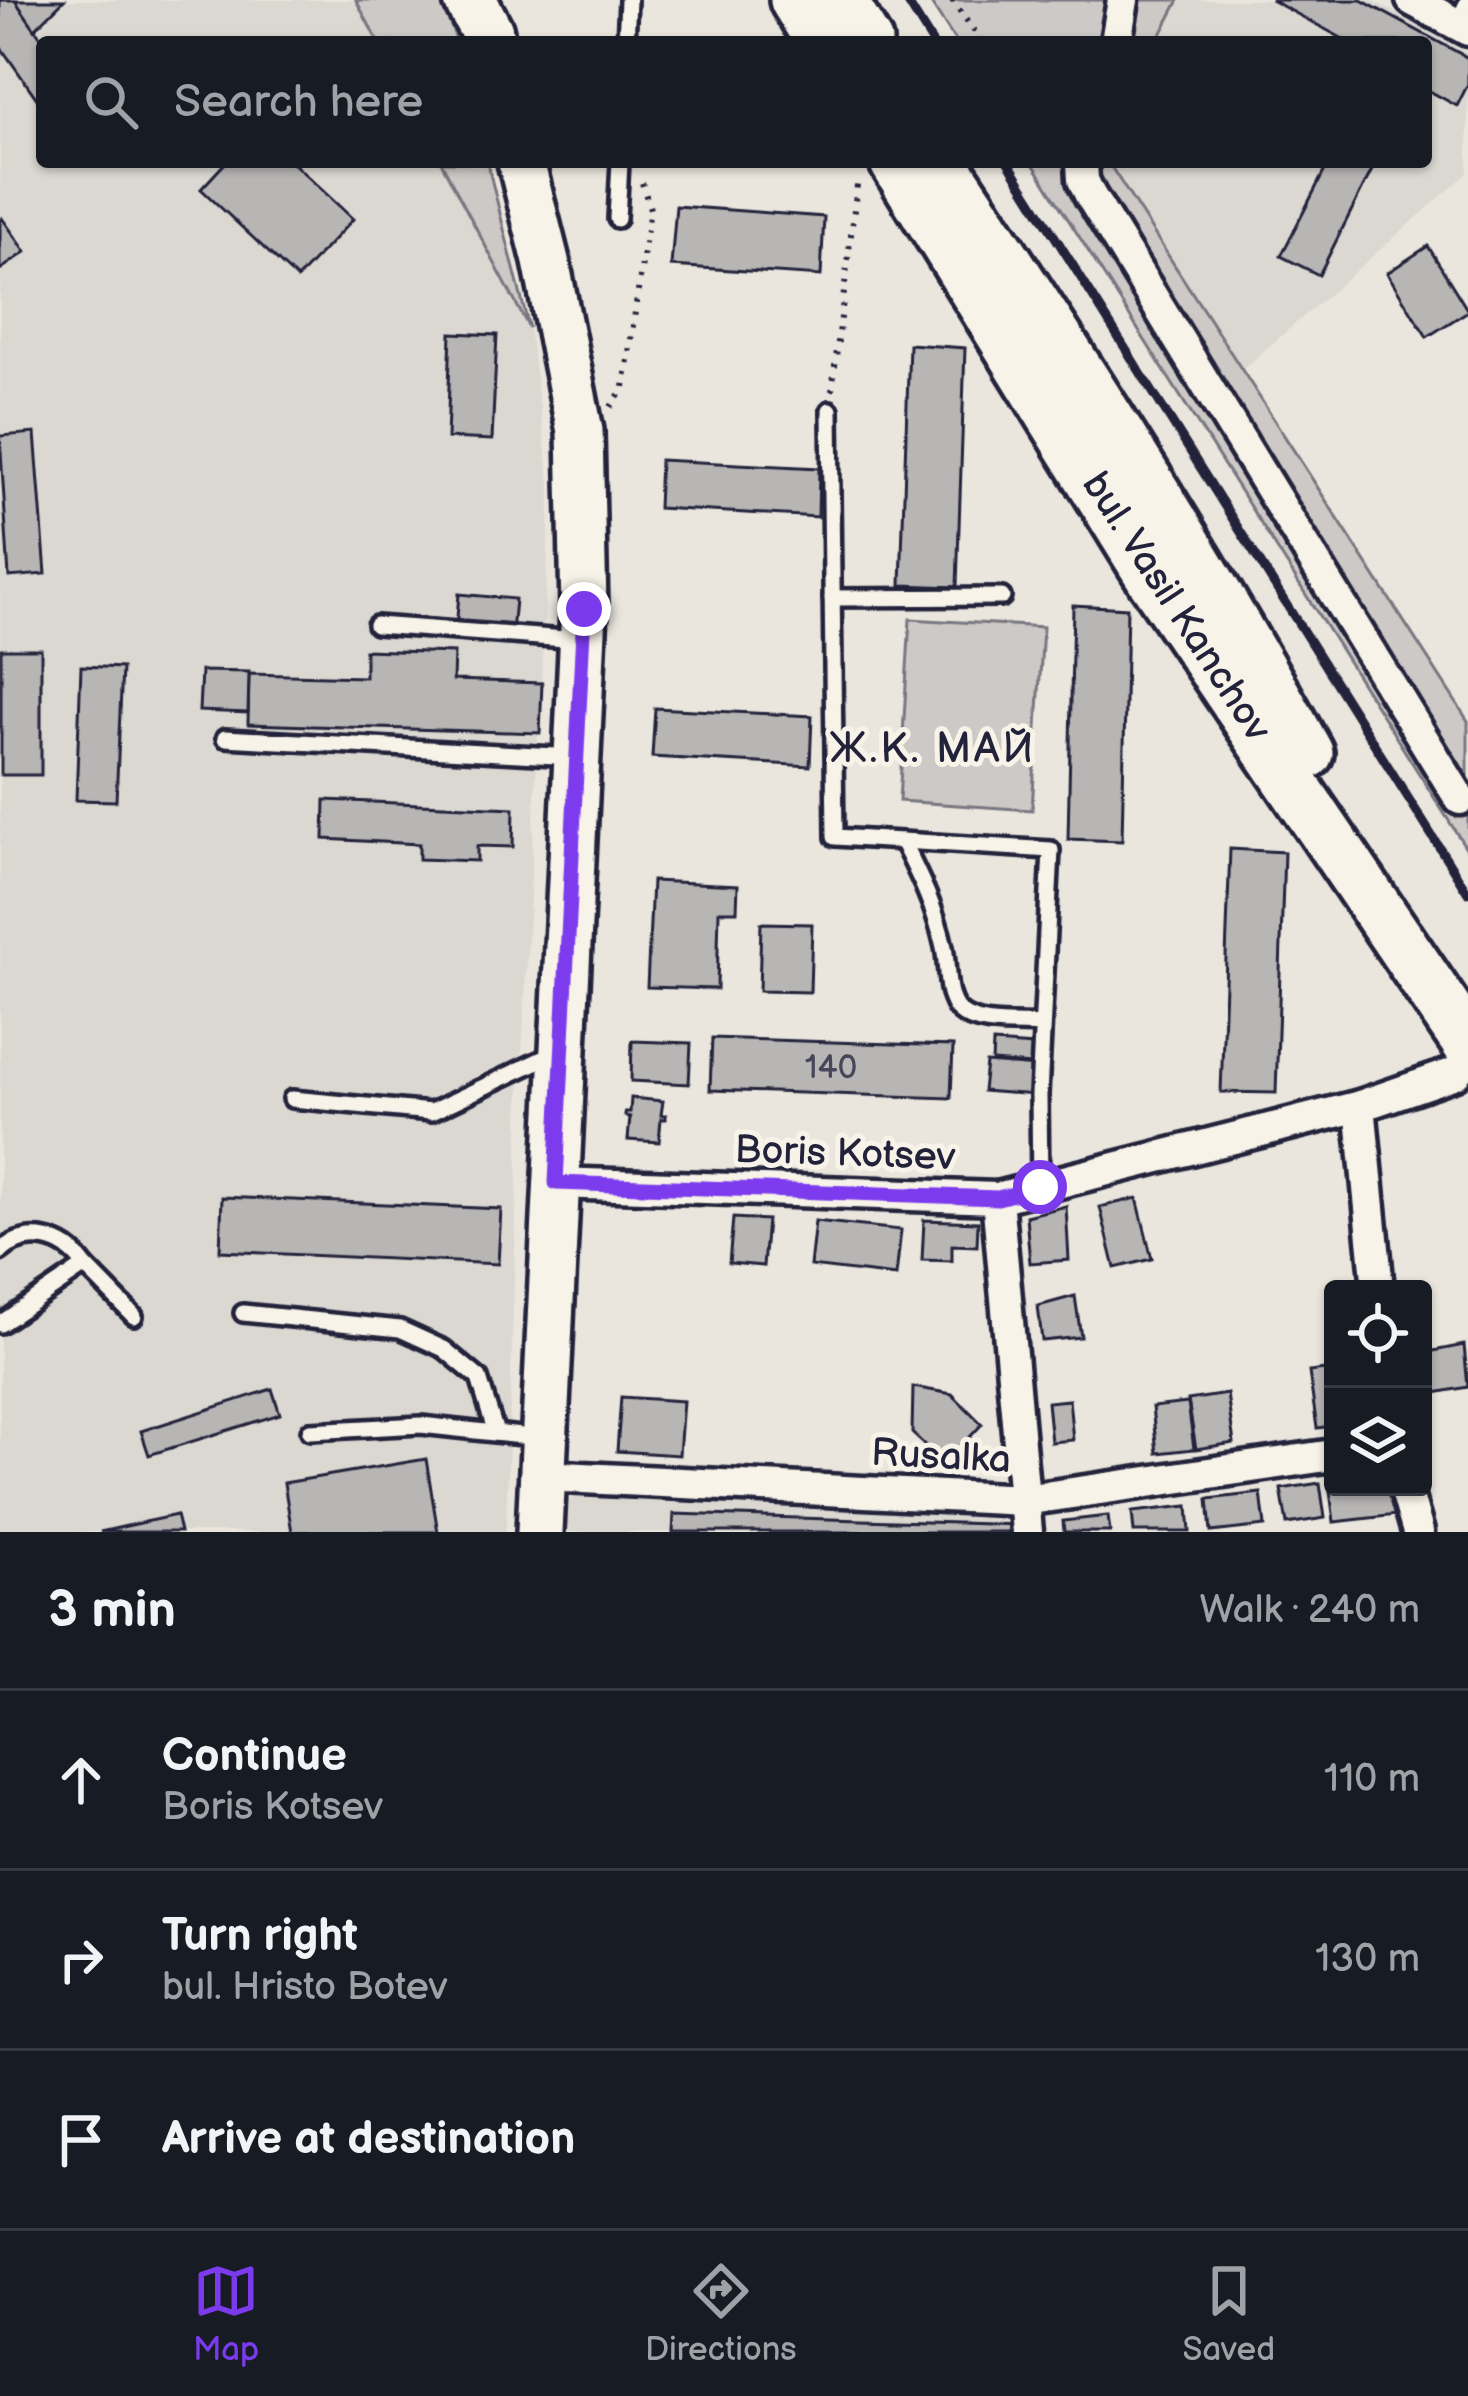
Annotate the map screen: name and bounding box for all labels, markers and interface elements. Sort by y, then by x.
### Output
search box [36,36,1432,168]
icon: search [78,69,144,135]
text: Search here [174,75,423,130]
street label: bul. Vasil Kanchov [1071,464,1281,751]
route end [557,582,611,636]
district label: Ж.К. МАЙ [829,724,1037,775]
house number: 140 [805,1048,857,1088]
street label: Boris Kotsev [734,1127,956,1181]
route start [1013,1160,1067,1214]
map controls [1324,1280,1432,1496]
button: locate [1324,1280,1432,1388]
button: layers [1324,1388,1432,1496]
street label: Rusalka [870,1430,1012,1484]
text: 3 min [48,1580,176,1641]
text: Walk · 240 m [1199,1587,1420,1634]
text: Continue [162,1729,347,1784]
icon: ahead [48,1747,114,1813]
text: 110 m [1324,1756,1420,1803]
text: Boris Kotsev [162,1784,383,1831]
text: Turn right [162,1909,358,1964]
icon: right [48,1927,114,1993]
text: 130 m [1315,1936,1420,1983]
text: bul. Hristo Botev [162,1964,447,2011]
icon: arrive [48,2107,114,2173]
text: Arrive at destination [162,2112,575,2167]
tab: Map [193,2258,259,2370]
tab: Directions [645,2258,797,2370]
tab: Saved [1182,2258,1275,2370]

